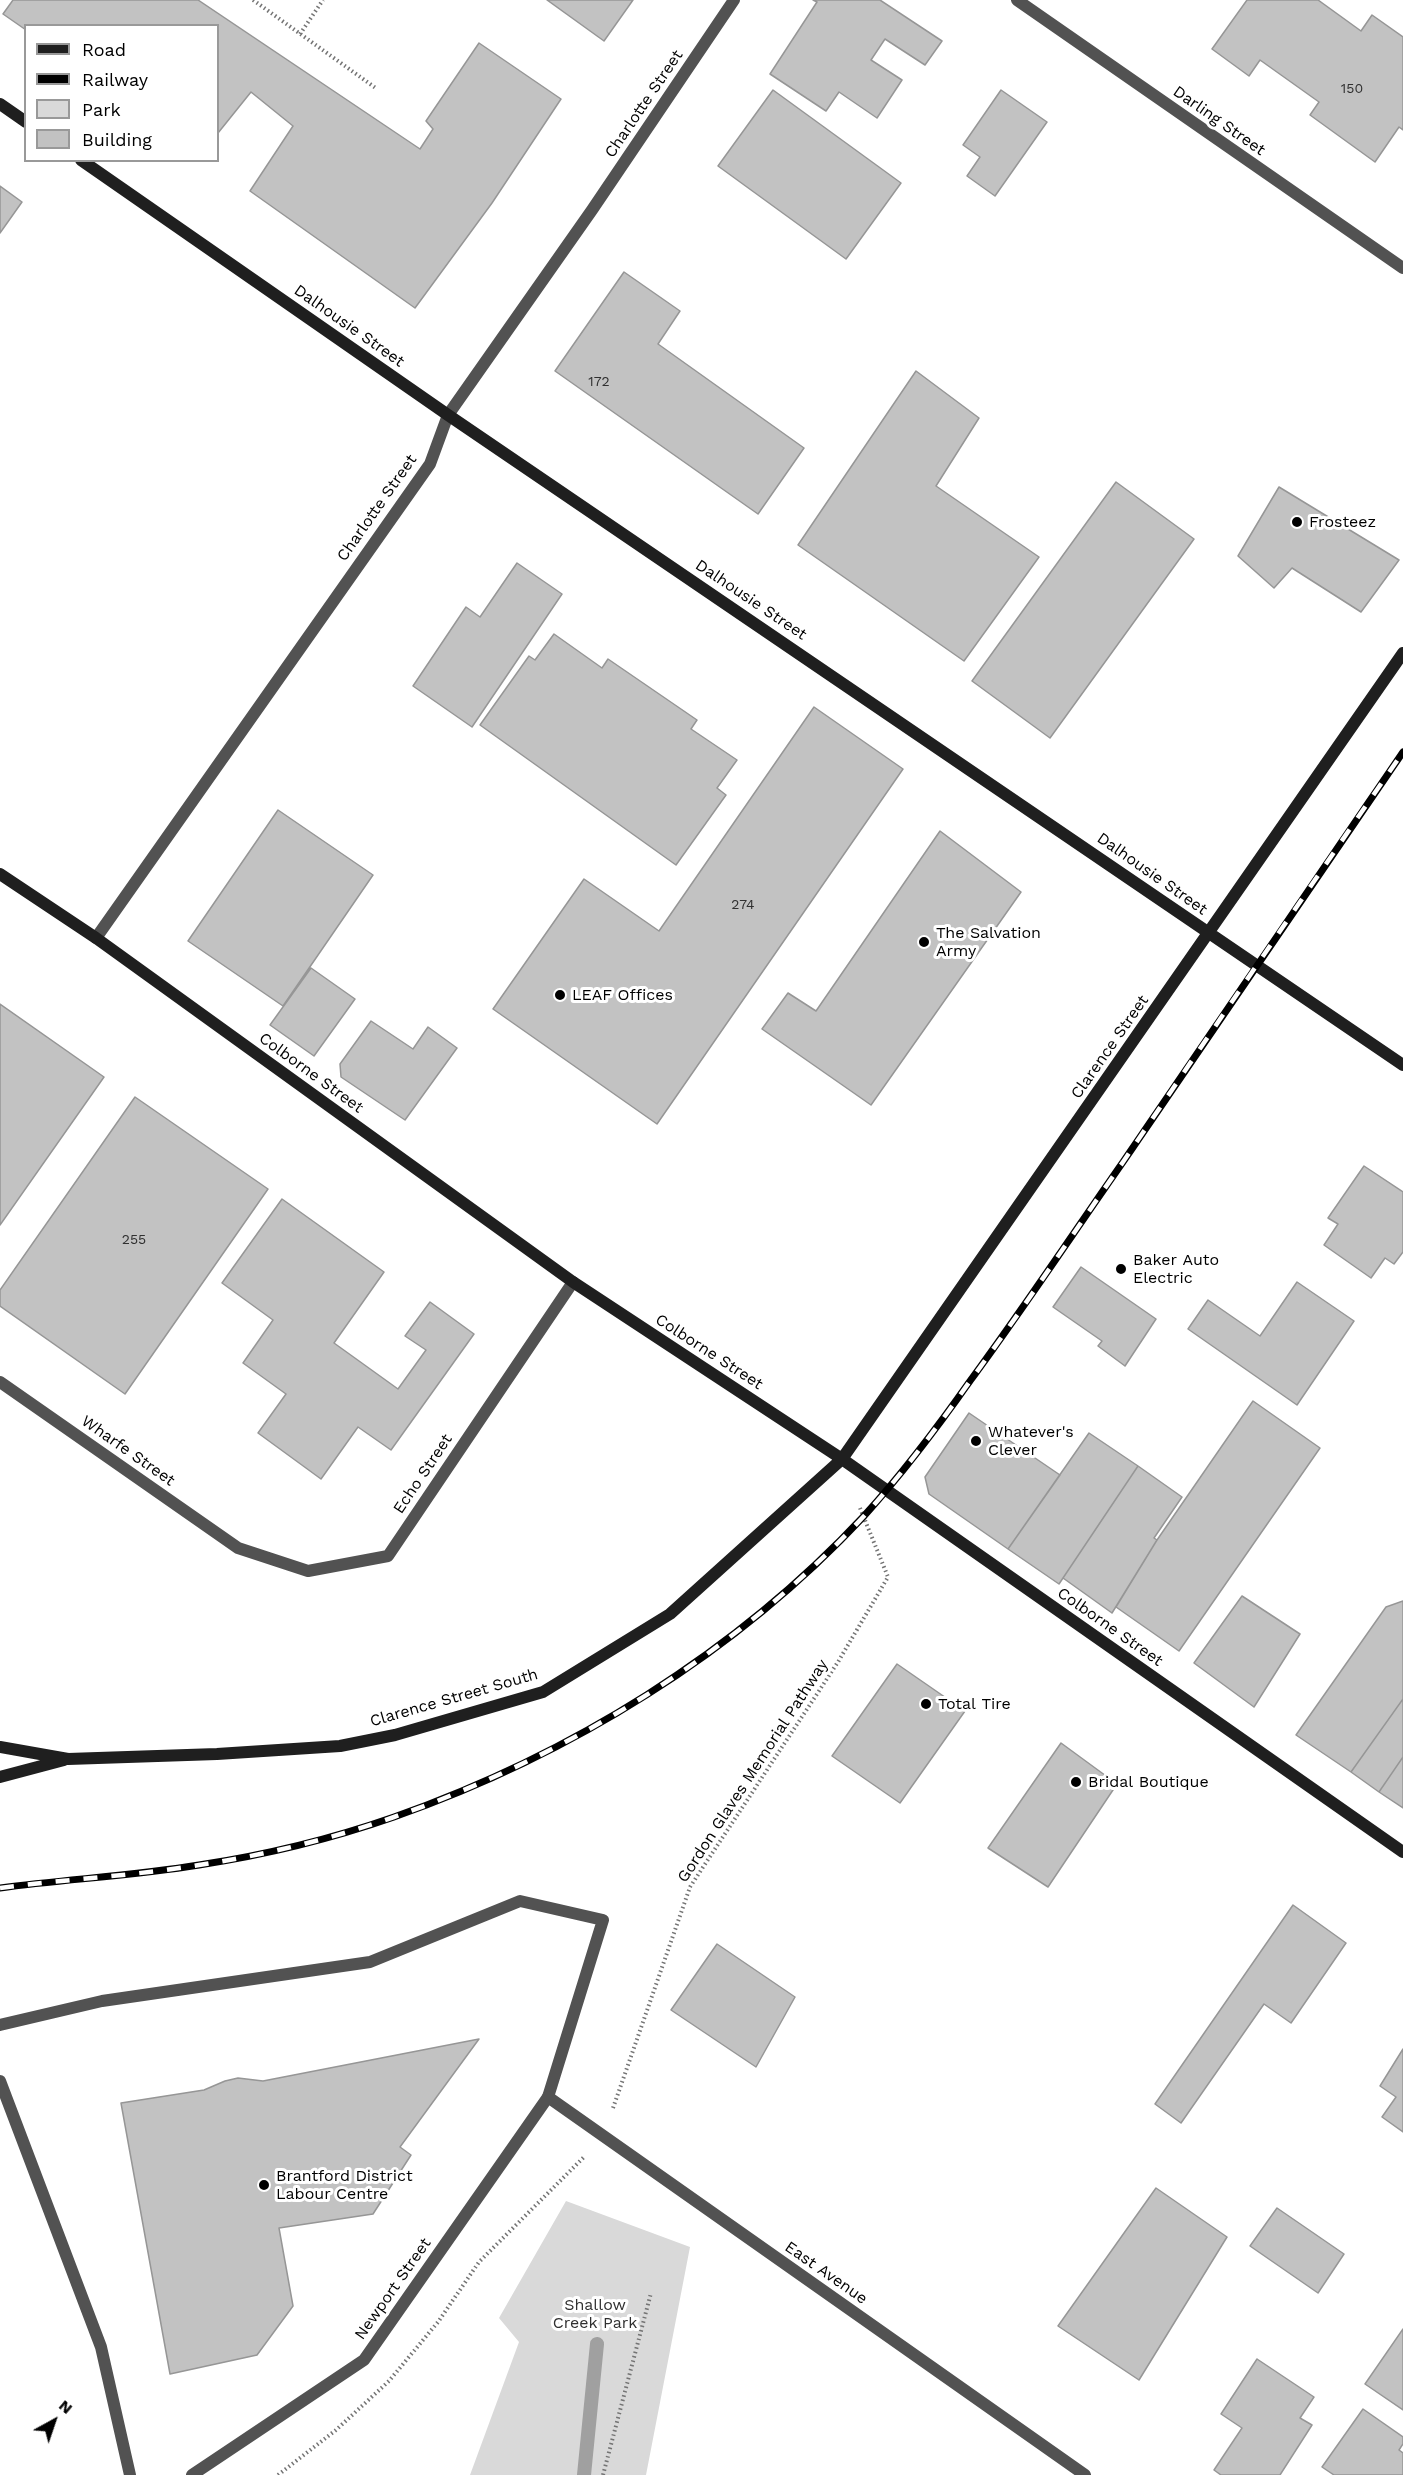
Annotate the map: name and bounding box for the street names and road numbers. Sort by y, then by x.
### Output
street label: Charlotte Street [601,46,687,162]
street label: Darling Street [1169,82,1269,160]
street label: Dalhousie Street [290,281,408,371]
street label: Charlotte Street [333,451,421,565]
street label: Dalhousie Street [692,556,810,644]
street label: Dalhousie Street [1093,829,1211,919]
street label: Clarence Street [1067,991,1153,1103]
street label: Colborne Street [255,1029,367,1117]
street label: Colborne Street [652,1310,766,1394]
street label: Wharfe Street [78,1412,178,1490]
street label: Echo Street [389,1431,457,1517]
street label: Colborne Street [1054,1583,1166,1671]
street label: Gordon Glaves Memorial Pathway [674,1656,832,1886]
street label: Clarence Street South [368,1665,540,1731]
street label: Newport Street [351,2234,435,2344]
street label: East Avenue [781,2237,871,2309]

